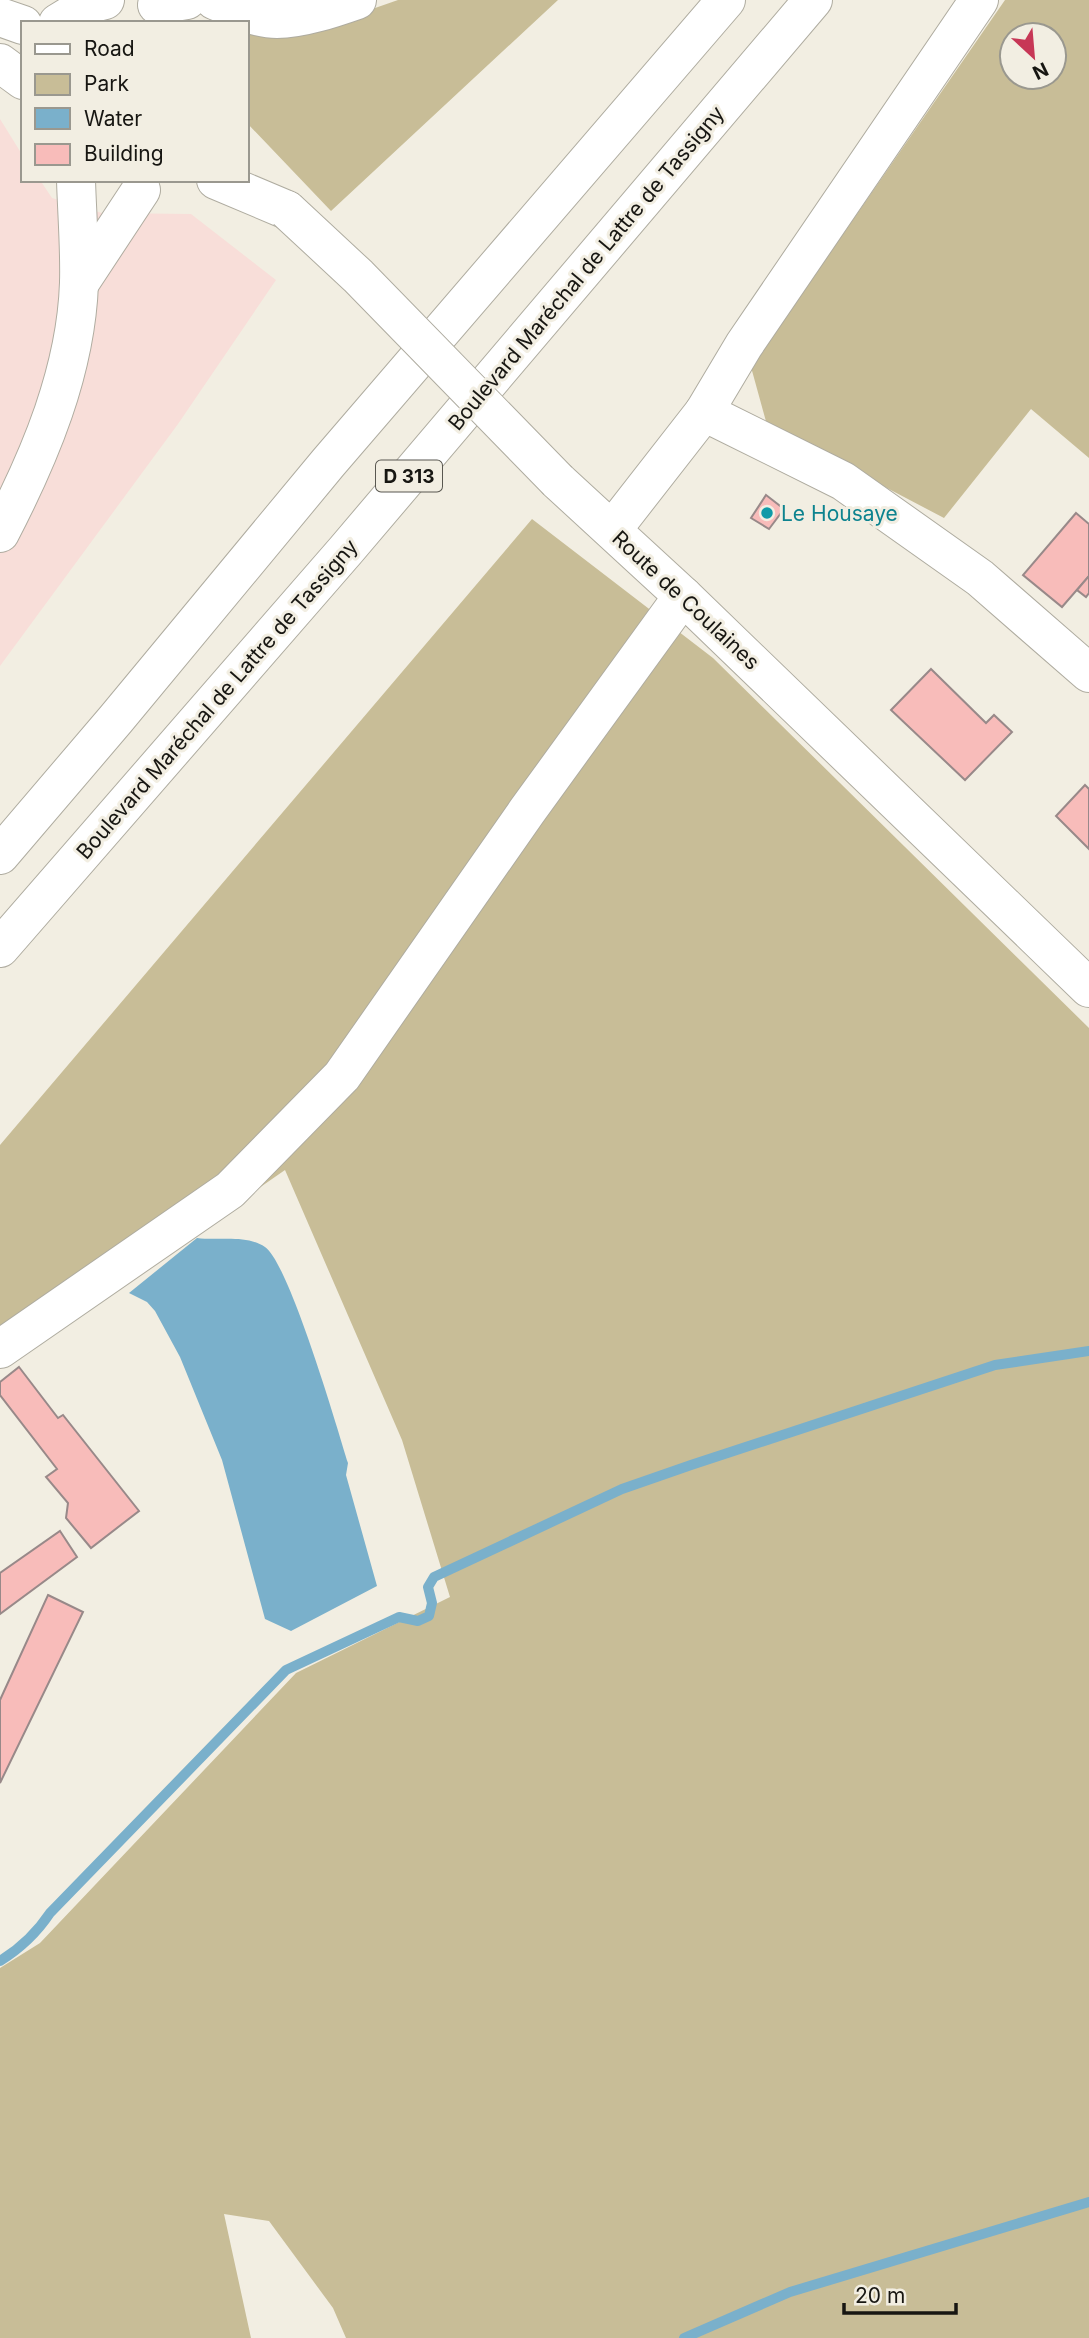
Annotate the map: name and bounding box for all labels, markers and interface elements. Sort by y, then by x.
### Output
legend [21,21,248,182]
north arrow [998,21,1068,91]
text: Road [84,36,135,61]
text: N [1029,57,1052,84]
text: Park [84,71,129,96]
street label: Boulevard Maréchal de Lattre de Tassigny [443,101,729,435]
text: Water [84,106,142,131]
text: Building [84,141,164,166]
road number: D 313 [376,461,442,491]
place label: Le Housaye [781,501,898,526]
marker: Le Housaye [759,505,775,521]
street label: Route de Coulaines [607,525,765,675]
street label: Boulevard Maréchal de Lattre de Tassigny [71,534,363,864]
scale bar [844,2272,956,2316]
text: 20 m [855,2283,905,2308]

